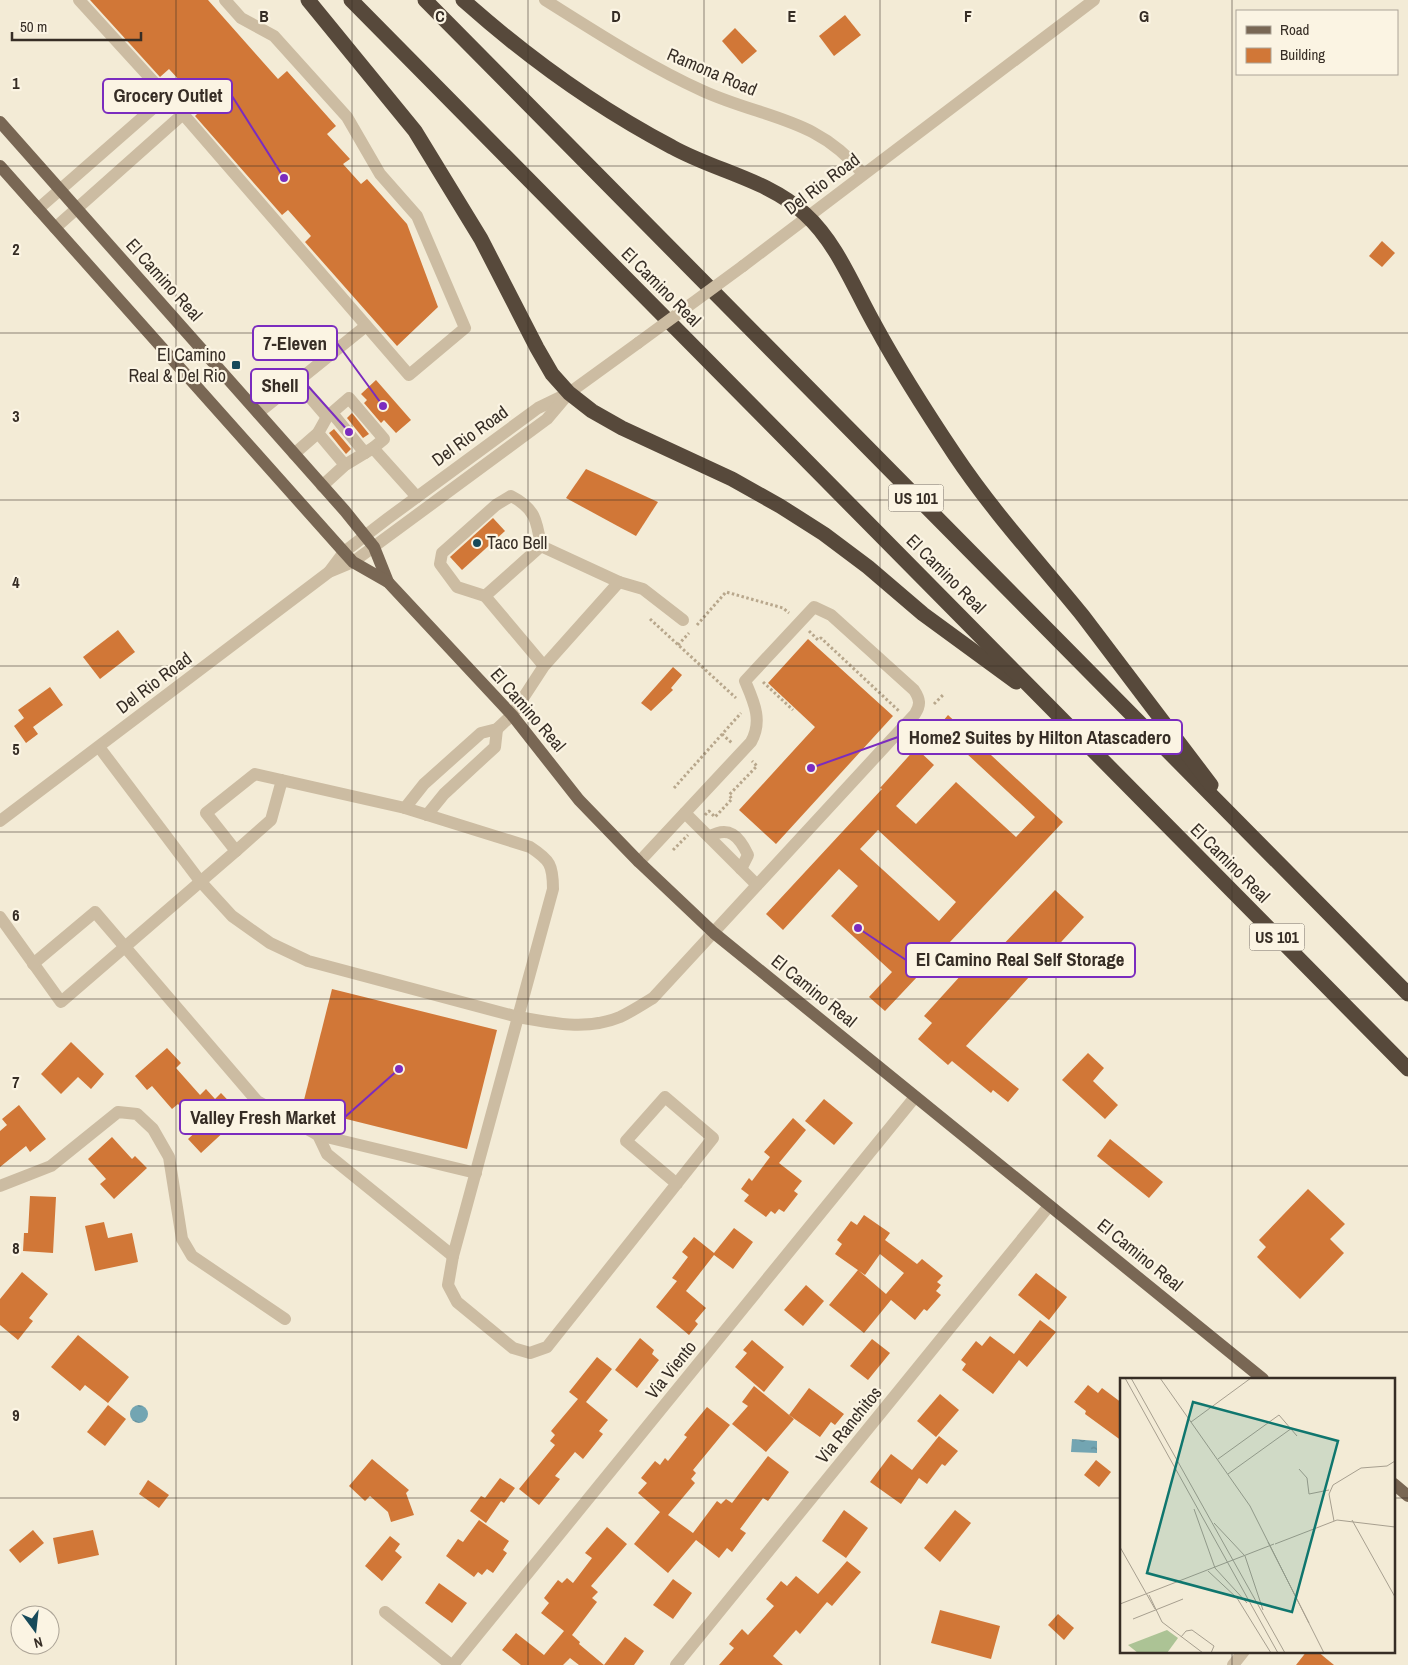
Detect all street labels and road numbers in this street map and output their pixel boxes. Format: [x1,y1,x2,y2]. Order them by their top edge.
street label: Ramona Road [664,41,761,102]
street label: Del Rio Road [779,147,865,220]
street label: El Camino Real [121,233,208,326]
street label: El Camino Real [616,241,707,332]
street label: Del Rio Road [427,399,513,472]
road number: US 101 [888,484,944,512]
street label: El Camino Real [901,528,992,619]
street label: Del Rio Road [111,646,197,719]
street label: El Camino Real [485,662,572,757]
street label: El Camino Real [1185,817,1276,908]
road number: US 101 [1250,924,1304,950]
street label: El Camino Real [766,948,862,1033]
street label: El Camino Real [1092,1212,1188,1297]
street label: Via Viento [639,1335,702,1404]
street label: Via Ranchitos [810,1381,887,1468]

